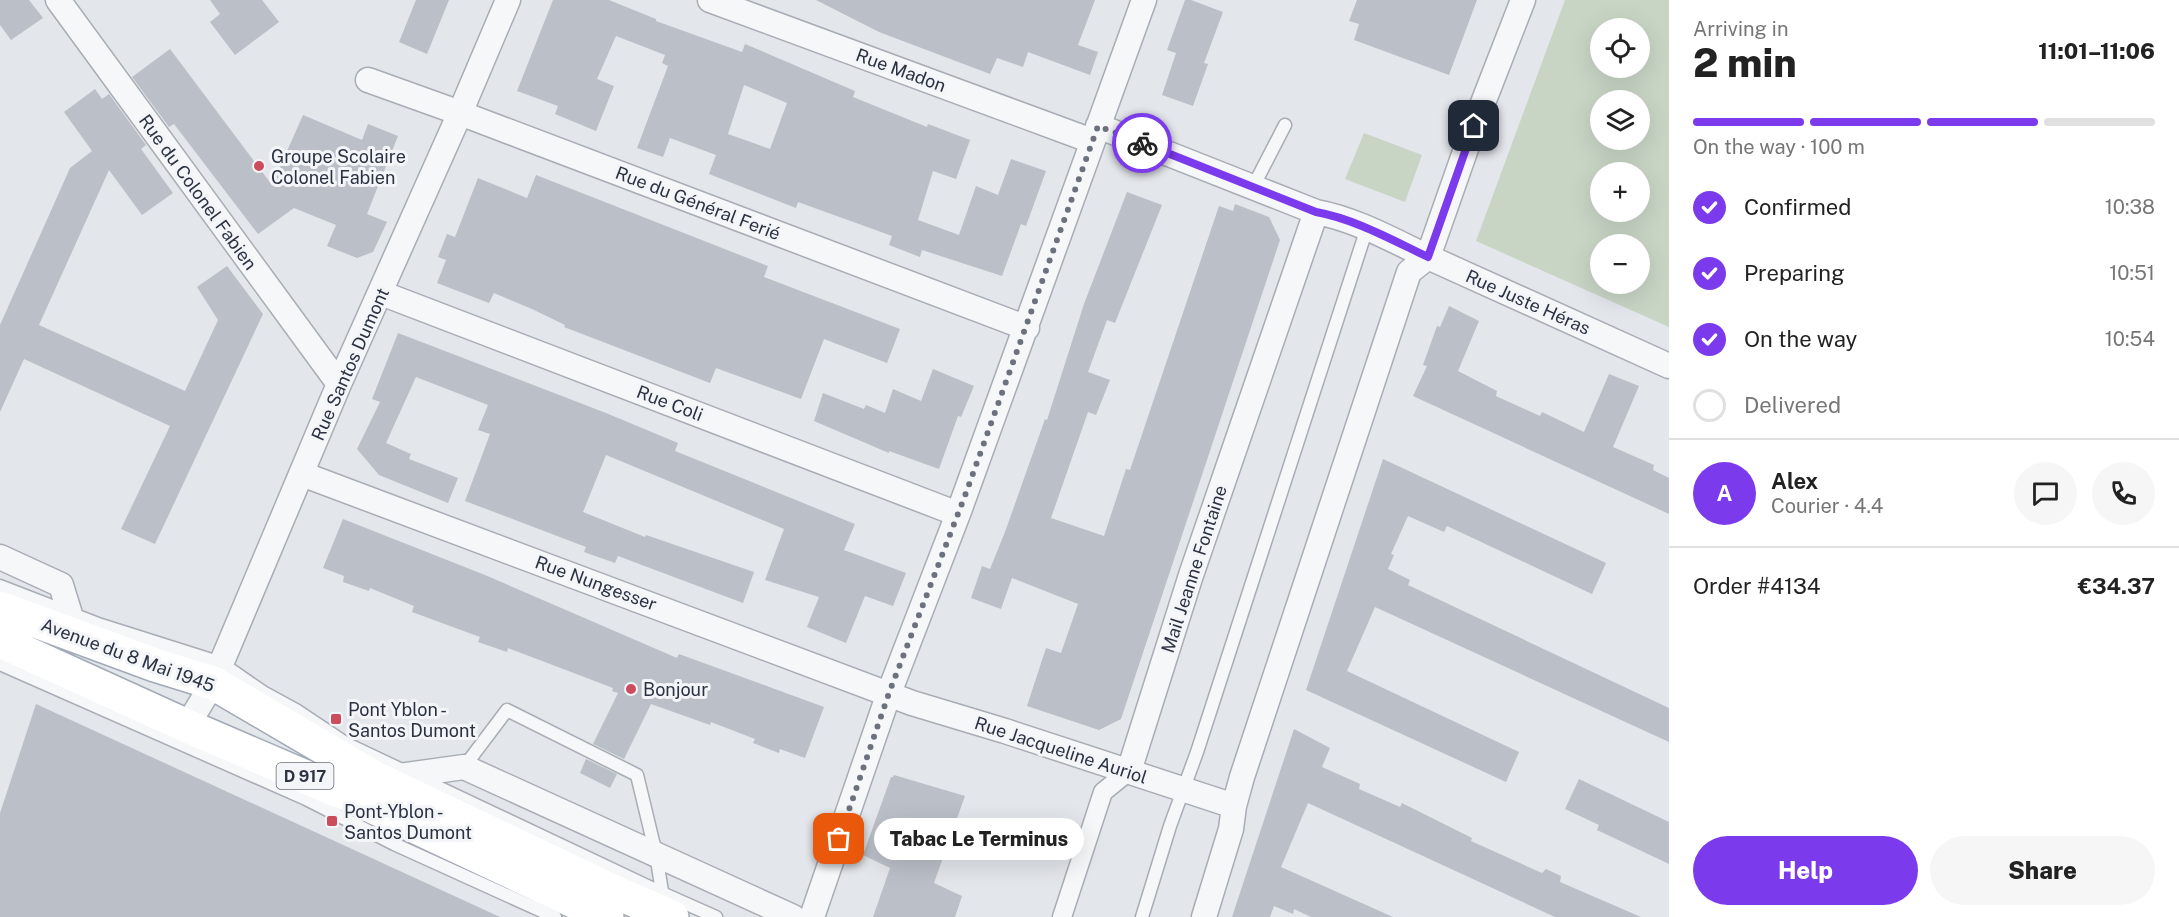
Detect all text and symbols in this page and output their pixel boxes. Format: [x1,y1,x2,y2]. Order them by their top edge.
text: Arriving in [1693,17,1788,41]
map controls [1590,18,1650,294]
button: locate [1590,18,1650,78]
text: 11:01–11:06 [2038,38,2155,64]
text: 2 min [1693,40,1797,86]
street label: Rue Madon [853,44,949,96]
button: layers [1590,90,1650,150]
pin [1448,100,1499,151]
icon: home [1457,109,1490,142]
street label: Rue du Colonel Fabien [135,110,261,274]
courier [1112,113,1172,173]
icon: bike [1126,127,1159,160]
text: On the way · 100 m [1693,135,1865,159]
place label: Groupe Scolaire Colonel Fabien [271,146,406,188]
marker: Groupe Scolaire Colonel Fabien [252,159,266,173]
street label: Rue du Général Ferié [613,162,783,244]
button: + [1590,162,1650,222]
icon: check [1693,191,1726,224]
text: Confirmed [1744,194,1851,220]
text: 10:38 [2105,195,2155,219]
button: − [1590,234,1650,294]
icon: check [1693,257,1726,290]
text: Preparing [1744,260,1845,286]
text: 10:51 [2109,261,2155,285]
street label: Rue Juste Héras [1463,265,1593,339]
street label: Rue Santos Dumont [307,284,393,444]
icon: check [1693,323,1726,356]
text: On the way [1744,326,1857,352]
text: 10:54 [2105,327,2155,351]
street label: Rue Coli [634,381,706,425]
text: Delivered [1744,392,1841,418]
button: chat [2014,462,2077,525]
button: phone [2092,462,2155,525]
text: Alex [1771,468,1818,494]
text: A [1717,480,1732,506]
street label: Mail Jeanne Fontaine [1157,482,1231,656]
text: Courier · 4.4 [1771,494,1883,518]
street label: Rue Nungesser [532,551,660,615]
text: Order #4134 [1693,573,1821,599]
text: €34.37 [2078,573,2155,599]
street label: Avenue du 8 Mai 1945 [38,614,218,696]
place label: Bonjour [643,679,708,700]
marker: Bonjour [624,682,638,696]
place label: Pont Yblon - Santos Dumont [348,699,476,741]
marker: Pont Yblon - Santos Dumont [329,712,343,726]
street label: Rue Jacqueline Auriol [972,712,1150,788]
road number: D 917 [276,763,334,789]
place label: Pont-Yblon - Santos Dumont [344,801,472,843]
pin [813,813,864,864]
marker: Pont-Yblon - Santos Dumont [325,814,339,828]
callout: Tabac Le Terminus [875,818,1085,860]
icon: bag [822,822,855,855]
text: Tabac Le Terminus [890,827,1068,851]
button: Help [1693,836,1918,905]
button: Share [1930,836,2155,905]

